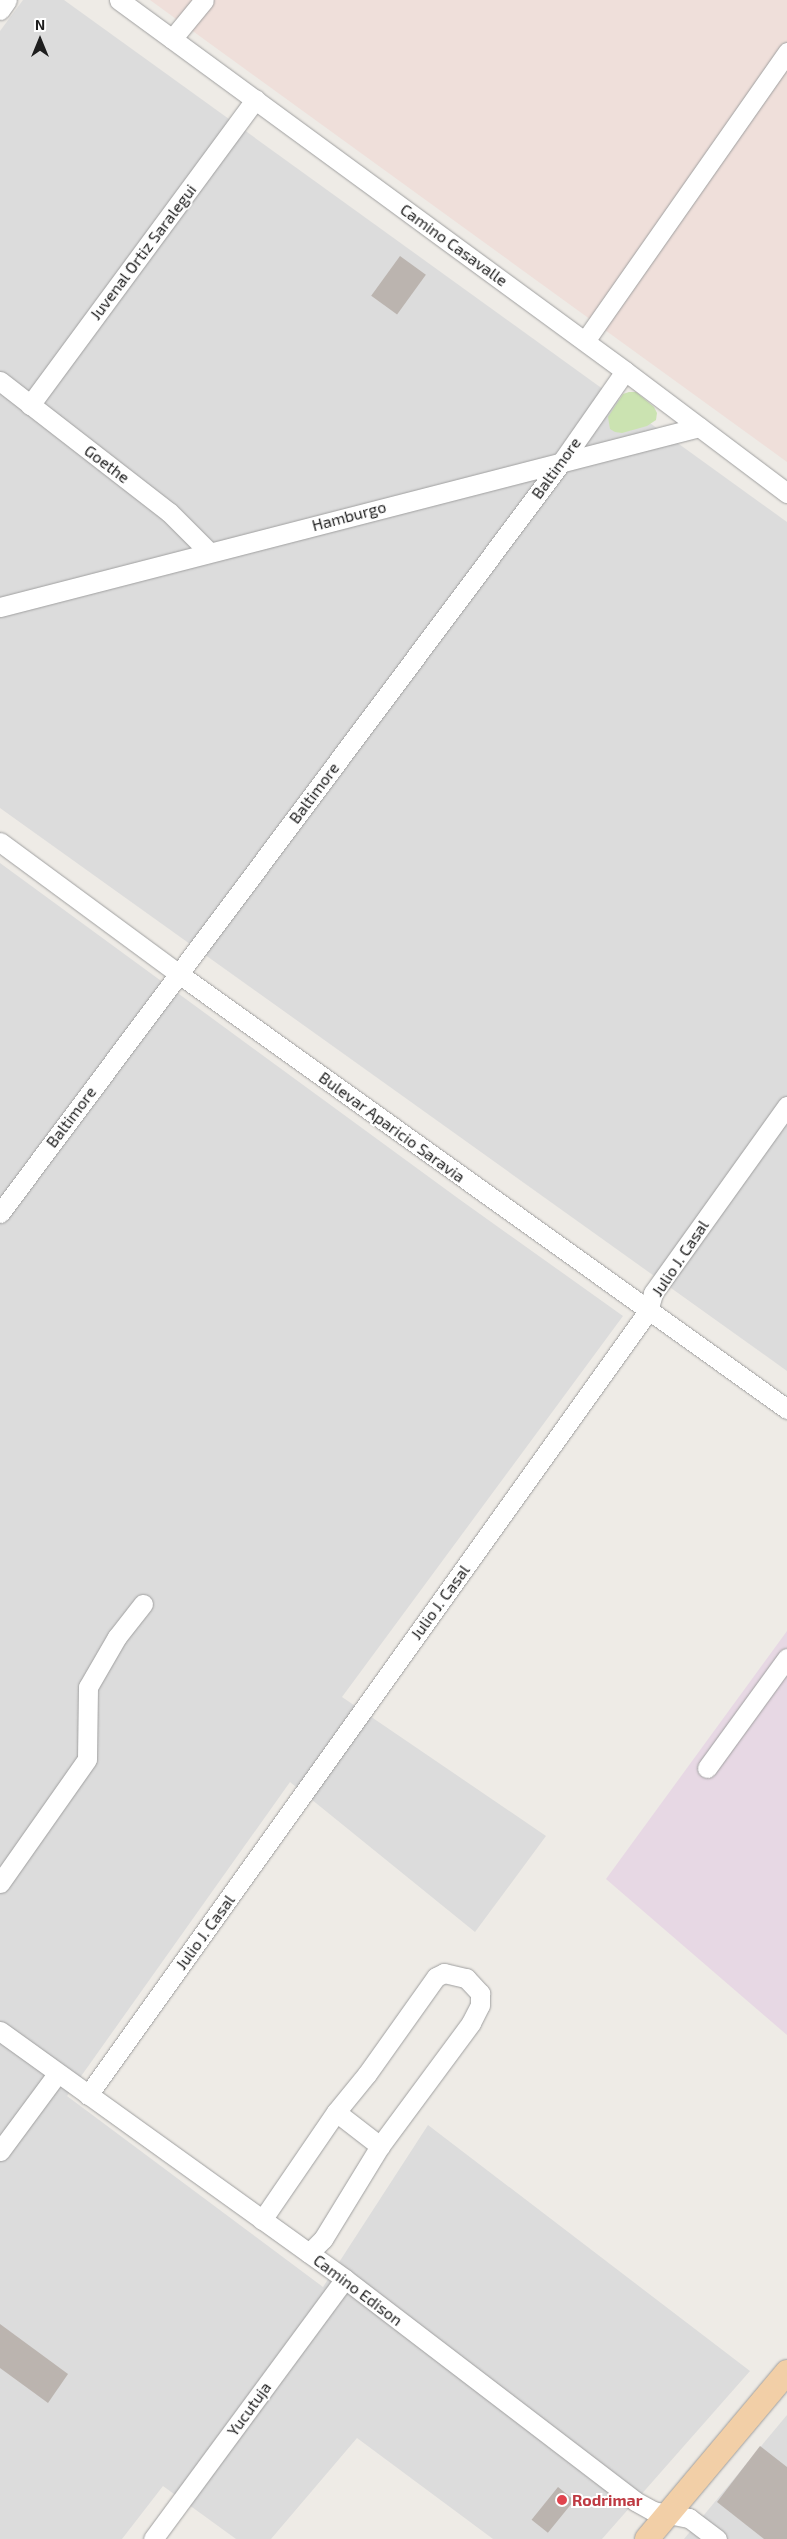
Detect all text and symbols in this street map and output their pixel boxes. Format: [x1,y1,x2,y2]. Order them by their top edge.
north arrow [15,15,65,65]
text: N [35,16,45,33]
street label: Juvenal Ortiz Saralegui [86,180,200,324]
street label: Camino Casavalle [397,200,511,290]
street label: Baltimore [527,434,585,502]
street label: Goethe [81,441,133,487]
street label: Hamburgo [310,497,388,535]
street label: Baltimore [285,759,343,827]
street label: Bulevar Aparicio Saravia [315,1067,469,1187]
street label: Baltimore [42,1083,100,1151]
street label: Julio J. Casal [647,1216,713,1300]
street label: Julio J. Casal [406,1561,474,1643]
street label: Julio J. Casal [171,1891,239,1973]
street label: Camino Edison [310,2250,406,2330]
street label: Yucutuja [223,2378,275,2440]
place label: Rodrimar [572,2490,643,2510]
marker: Rodrimar [556,2494,568,2506]

